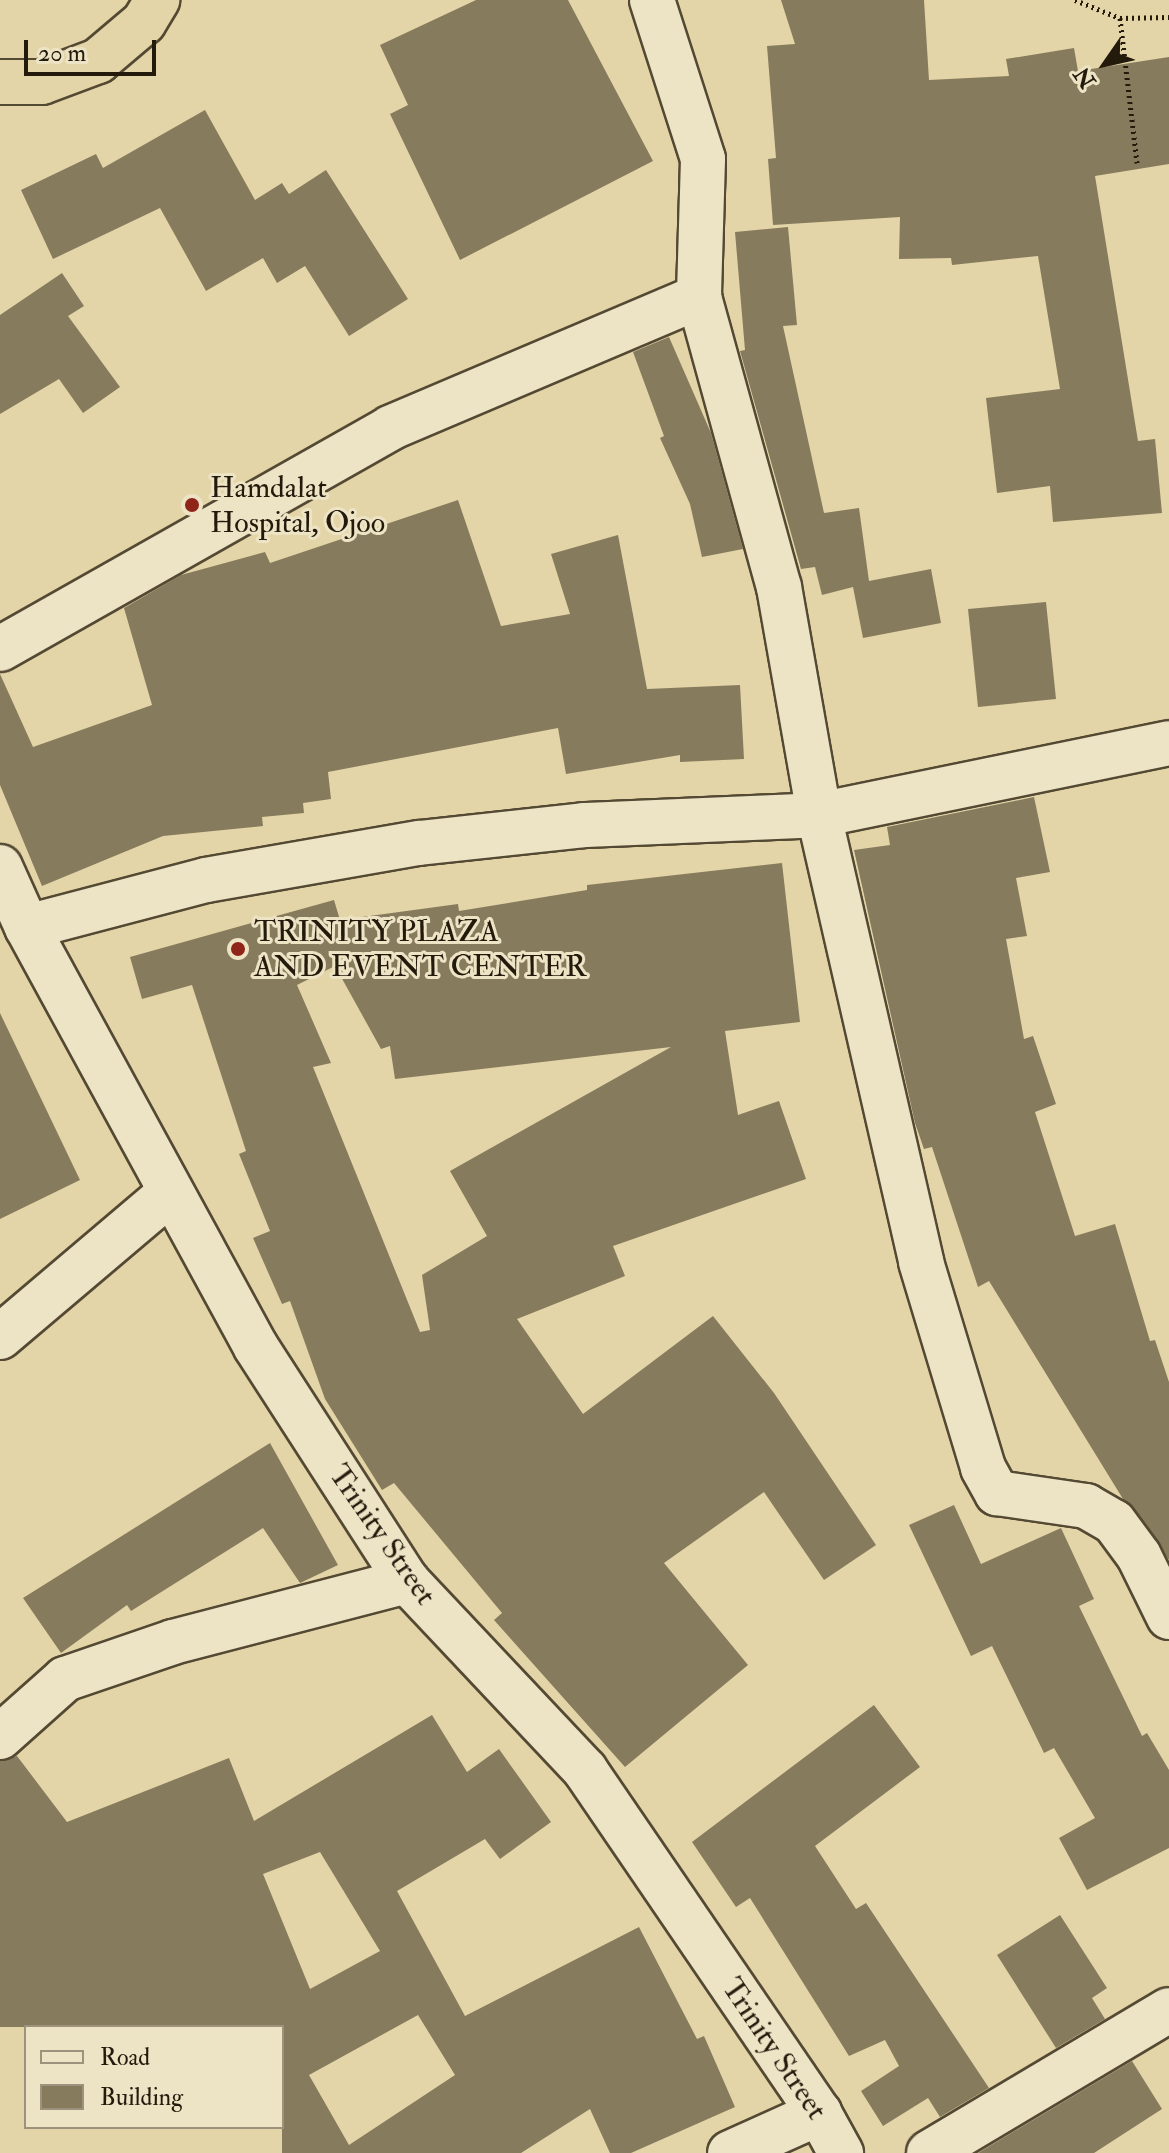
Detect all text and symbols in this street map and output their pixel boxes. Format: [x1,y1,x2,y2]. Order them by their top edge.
scale bar [28,24,160,74]
north arrow [1065,24,1145,104]
text: 20 m [38,38,86,69]
text: N [1068,61,1102,93]
place label: Hamdalat Hospital, Ojoo [210,470,385,540]
marker: Hamdalat Hospital, Ojoo [181,494,203,516]
place label: TRINITY PLAZA AND EVENT CENTER [254,914,586,984]
marker: TRINITY PLAZA AND EVENT CENTER [229,940,247,958]
street label: Trinity Street [321,1458,443,1612]
street label: Trinity Street [714,1971,834,2127]
legend [24,2025,284,2129]
text: Road [100,2042,150,2073]
text: Building [100,2082,183,2113]

